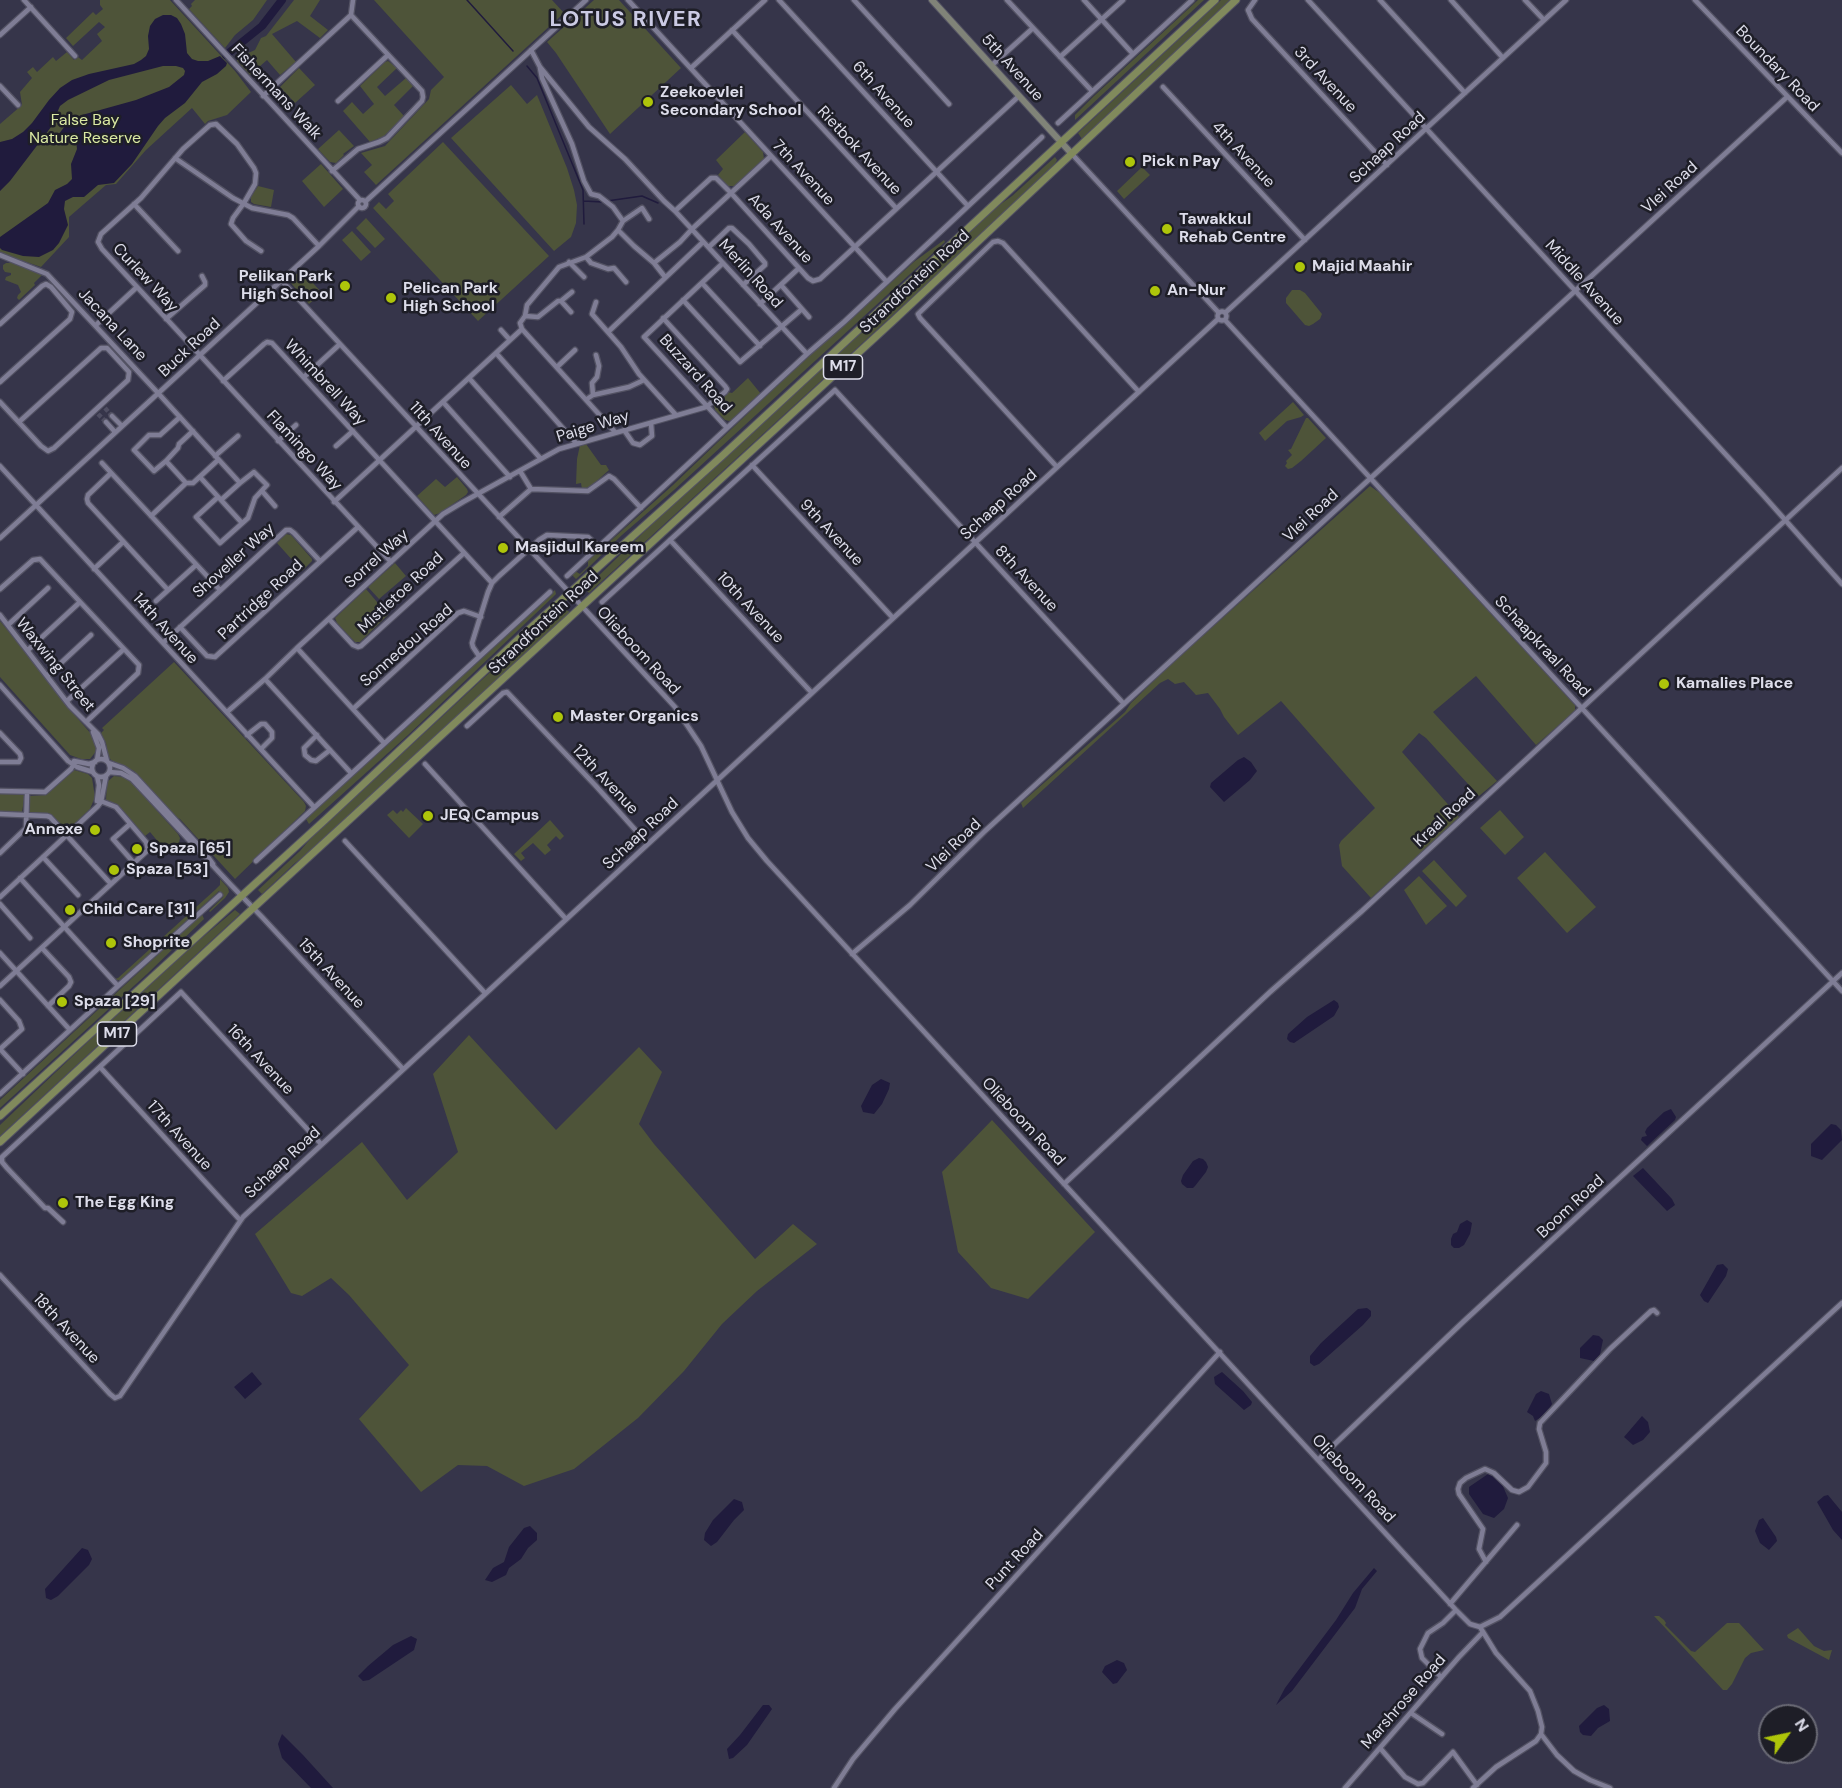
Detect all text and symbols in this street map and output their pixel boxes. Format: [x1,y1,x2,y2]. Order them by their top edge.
district label: LOTUS RIVER [550,7,702,33]
street label: Boundary Road [1731,22,1823,116]
street label: 5th Avenue [977,30,1047,106]
street label: Fishermans Walk [227,40,325,144]
street label: 3rd Avenue [1289,43,1361,117]
street label: 6th Avenue [848,57,918,133]
place label: Zeekoevlei Secondary School [660,83,802,121]
marker: Zeekoevlei Secondary School [641,95,655,109]
street label: Rietbok Avenue [813,103,905,199]
street label: Schaap Road [1346,108,1430,188]
park label: False Bay Nature Reserve [29,111,141,149]
street label: 4th Avenue [1207,118,1279,192]
street label: 7th Avenue [768,136,838,210]
place label: Pick n Pay [1142,152,1221,172]
marker: Pick n Pay [1123,155,1137,169]
street label: Vlei Road [1638,158,1702,218]
street label: Ada Avenue [744,190,816,268]
place label: Tawakkul Rehab Centre [1179,210,1286,248]
marker: Tawakkul Rehab Centre [1160,222,1174,236]
street label: Strandfontein Road [856,226,974,338]
street label: Merlin Road [714,235,786,313]
street label: Middle Avenue [1541,236,1627,330]
street label: Curlew Way [108,239,182,317]
place label: Majid Maahir [1312,257,1412,277]
marker: Majid Maahir [1293,260,1307,274]
place label: Pelikan Park High School [239,267,333,305]
marker: Pelikan Park High School [338,279,352,293]
place label: Pelican Park High School [403,279,498,317]
place label: An-Nur [1167,281,1225,301]
marker: An-Nur [1148,284,1162,298]
street label: Jacana Lane [74,285,150,365]
marker: Pelican Park High School [384,291,398,305]
street label: Buck Road [155,315,225,381]
street label: Buzzard Road [655,331,735,417]
street label: Whimbrell Way [280,336,370,430]
road number: M17 [824,355,862,379]
street label: 11th Avenue [405,398,475,474]
street label: Flamingo Way [262,407,346,495]
street label: Paige Way [554,407,632,447]
street label: Schaap Road [957,466,1041,544]
street label: Vlei Road [1279,486,1343,546]
street label: 9th Avenue [795,496,867,570]
street label: Shoveller Way [189,519,279,603]
street label: Sorrel Way [341,525,413,593]
place label: Masjidul Kareem [515,538,644,558]
marker: Masjidul Kareem [496,541,510,555]
street label: 8th Avenue [990,542,1062,616]
street label: Mistletoe Road [354,549,448,637]
street label: Partridge Road [215,556,307,644]
street label: Strandfontein Road [485,567,603,679]
street label: 10th Avenue [712,569,788,647]
street label: 14th Avenue [128,590,202,668]
street label: Schaapkraal Road [1490,592,1594,702]
street label: Sonnedou Road [357,601,457,691]
street label: Olieboom Road [592,603,684,699]
street label: Waxwing Street [11,614,99,716]
place label: Kamalies Place [1676,674,1793,694]
marker: Kamalies Place [1657,677,1671,691]
place label: Master Organics [570,707,699,727]
marker: Master Organics [551,710,565,724]
street label: 12th Avenue [568,741,642,819]
street label: Kraal Road [1410,784,1480,852]
street label: Schaap Road [599,794,683,874]
place label: JEQ Campus [440,806,539,826]
marker: JEQ Campus [421,809,435,823]
street label: Vlei Road [923,815,985,877]
place label: Annexe [24,820,83,840]
marker: Annexe [88,823,102,837]
place label: Spaza [65] [149,839,231,859]
marker: Spaza [65] [130,842,144,856]
place label: Spaza [53] [126,860,208,880]
marker: Spaza [53] [107,863,121,877]
place label: Child Care [31] [82,900,195,920]
marker: Child Care [31] [63,903,77,917]
place label: Shoprite [123,933,190,953]
street label: 15th Avenue [294,935,368,1013]
marker: Shoprite [104,936,118,950]
place label: Spaza [29] [74,992,156,1012]
marker: Spaza [29] [55,995,69,1009]
street label: 16th Avenue [223,1021,297,1099]
road number: M17 [98,1022,136,1046]
street label: Olieboom Road [977,1074,1069,1170]
street label: 17th Avenue [143,1097,215,1175]
street label: Schaap Road [241,1123,325,1203]
street label: Boom Road [1534,1171,1608,1243]
place label: The Egg King [75,1193,174,1213]
marker: The Egg King [56,1196,70,1210]
street label: 18th Avenue [29,1290,103,1368]
street label: Olieboom Road [1307,1431,1399,1527]
street label: Punt Road [982,1526,1048,1594]
street label: Marshrose Road [1358,1651,1450,1753]
north arrow [1758,1704,1818,1764]
text: N [1790,1714,1814,1736]

